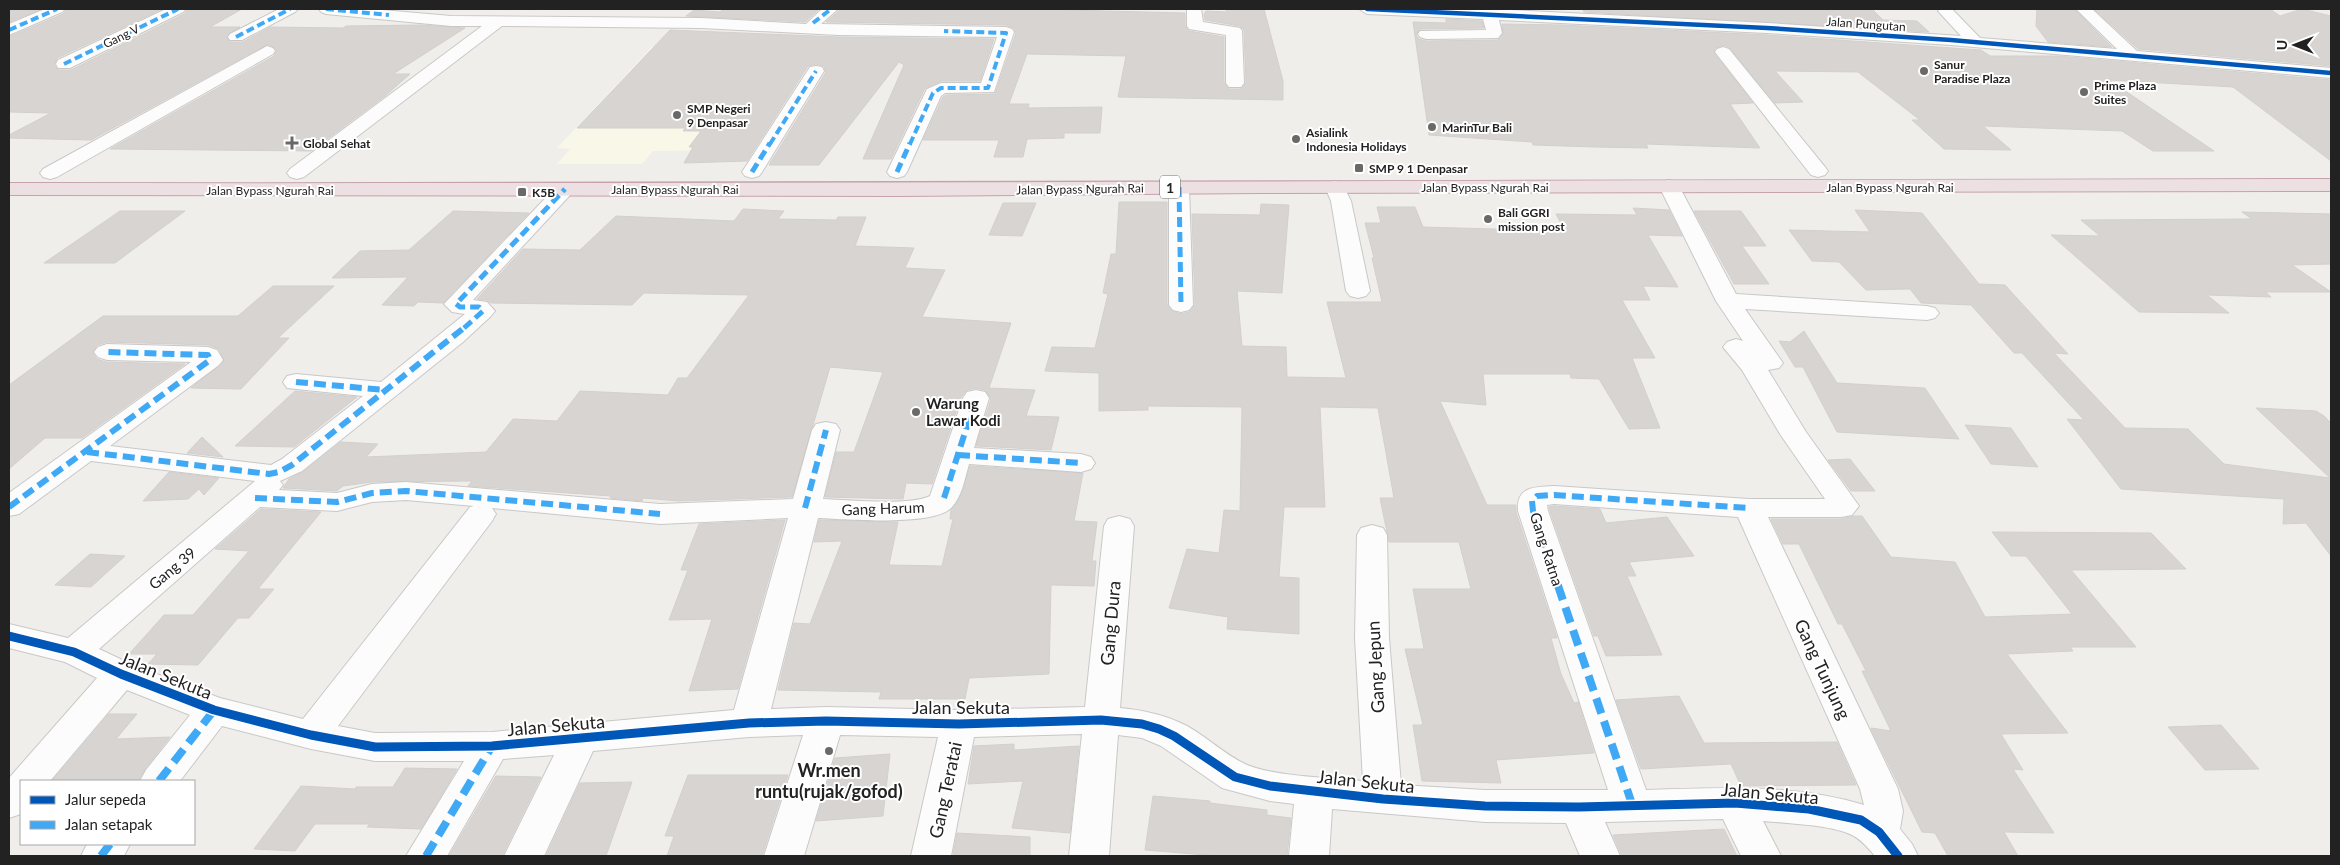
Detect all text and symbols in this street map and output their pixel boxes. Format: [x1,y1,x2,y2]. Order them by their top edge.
street label: Jalan Pungutan [1826,14,1906,34]
street label: Gang V [100,20,142,51]
north arrow [2270,20,2320,70]
text: U [2273,40,2290,50]
place label: Sanur Paradise Plaza [1934,57,2010,86]
marker: Sanur Paradise Plaza [1918,65,1930,77]
place label: Prime Plaza Suites [2094,78,2156,107]
marker: Prime Plaza Suites [2078,86,2090,98]
place label: SMP Negeri 9 Denpasar [687,101,751,130]
marker: SMP Negeri 9 Denpasar [671,109,683,121]
place label: MarinTur Bali [1442,120,1512,135]
marker: MarinTur Bali [1426,121,1438,133]
place label: Asialink Indonesia Holidays [1305,125,1407,154]
marker: Asialink Indonesia Holidays [1290,133,1302,145]
marker: Global Sehat [285,136,299,150]
place label: Global Sehat [303,136,371,151]
place label: SMP 9 1 Denpasar [1369,161,1468,176]
marker: SMP 9 1 Denpasar [1353,162,1365,174]
road number: 1 [1160,176,1180,198]
street label: Jalan Bypass Ngurah Rai [1016,180,1144,198]
street label: Jalan Bypass Ngurah Rai [1421,180,1549,195]
street label: Jalan Bypass Ngurah Rai [1826,180,1954,195]
street label: Jalan Bypass Ngurah Rai [611,182,739,197]
street label: Jalan Bypass Ngurah Rai [206,183,334,198]
place label: K5B [532,185,555,200]
marker: K5B [516,186,528,198]
place label: Bali GGRI mission post [1498,205,1565,234]
marker: Bali GGRI mission post [1482,213,1494,225]
place label: Warung Lawar Kodi [926,394,1001,429]
marker: Warung Lawar Kodi [910,406,922,418]
street label: Gang Harum [841,498,925,518]
street label: Gang Ratna [1527,510,1567,588]
street label: Gang 39 [145,543,199,593]
street label: Gang Dura [1095,580,1125,666]
street label: Gang Tunjung [1790,615,1856,723]
street label: Gang Jepun [1362,620,1388,714]
street label: Jalan Sekuta [117,646,215,704]
street label: Jalan Sekuta [912,696,1010,718]
street label: Jalan Sekuta [506,710,606,740]
street label: Gang Teratai [924,740,966,840]
marker: Wr.men runtu(rujak/gofod) [823,745,835,757]
place label: Wr.men runtu(rujak/gofod) [755,759,903,802]
street label: Jalan Sekuta [1316,765,1416,797]
street label: Jalan Sekuta [1720,778,1820,808]
legend [20,780,195,845]
text: Jalur sepeda [65,790,146,808]
text: Jalan setapak [65,815,153,833]

